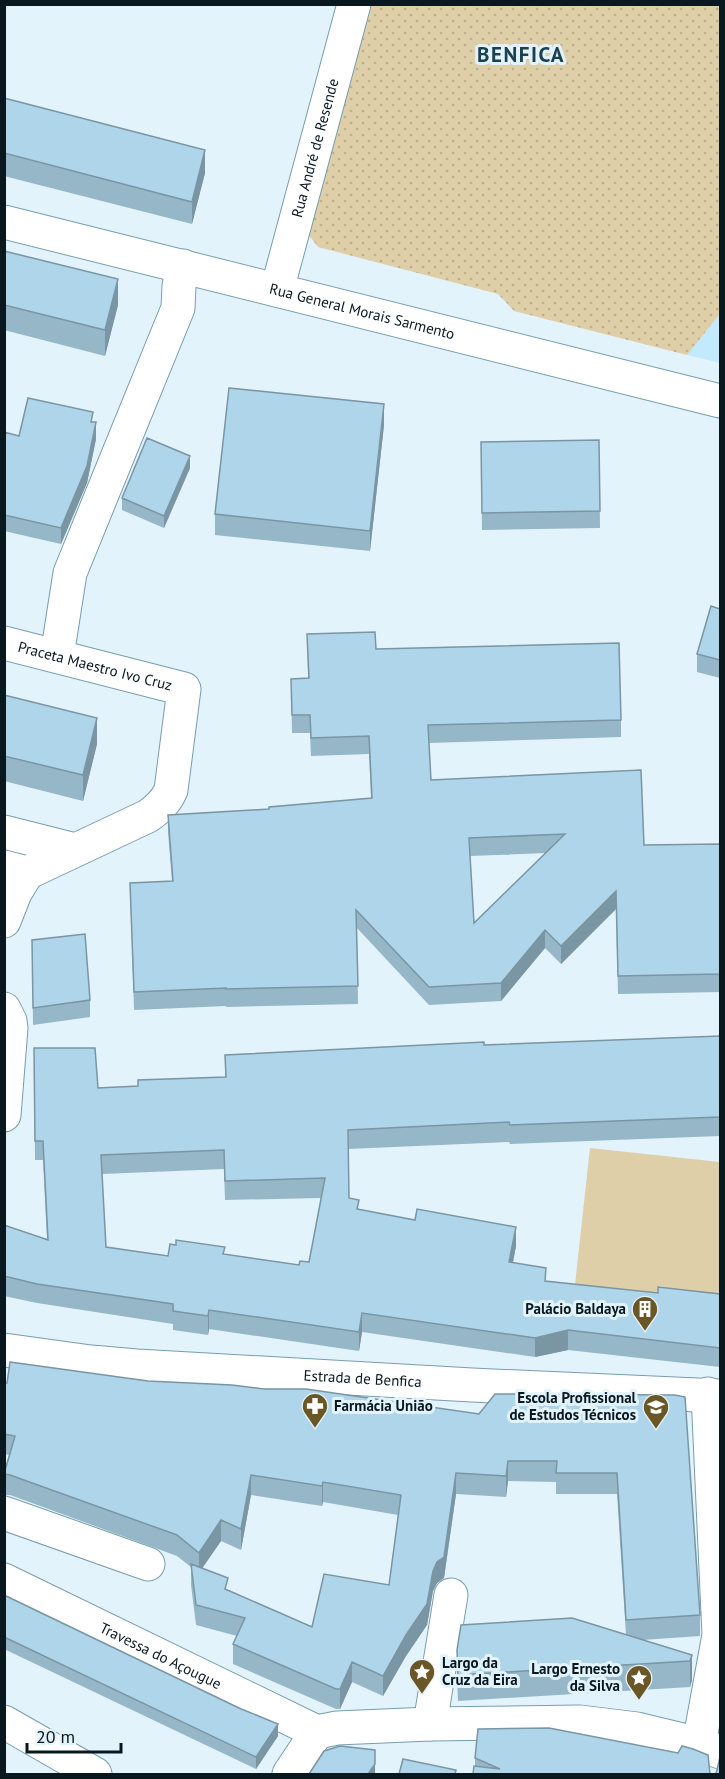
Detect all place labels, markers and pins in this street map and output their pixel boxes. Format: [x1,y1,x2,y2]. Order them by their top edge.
building icon: Palácio Baldaya [630,1294,660,1332]
place label: Palácio Baldaya [525,1299,626,1318]
place label: Escola Profissional de Estudos Técnicos [510,1388,637,1424]
pharmacy icon: Farmácia União [300,1391,330,1429]
school or university icon: Escola Profissional de Estudos Técnicos [641,1392,671,1430]
place label: Farmácia União [334,1396,433,1415]
place label: Largo da Cruz da Eira [442,1653,518,1689]
place icon: Largo da Cruz da Eira [407,1657,437,1695]
place label: Largo Ernesto da Silva [531,1659,620,1695]
place icon: Largo Ernesto da Silva [624,1663,654,1701]

